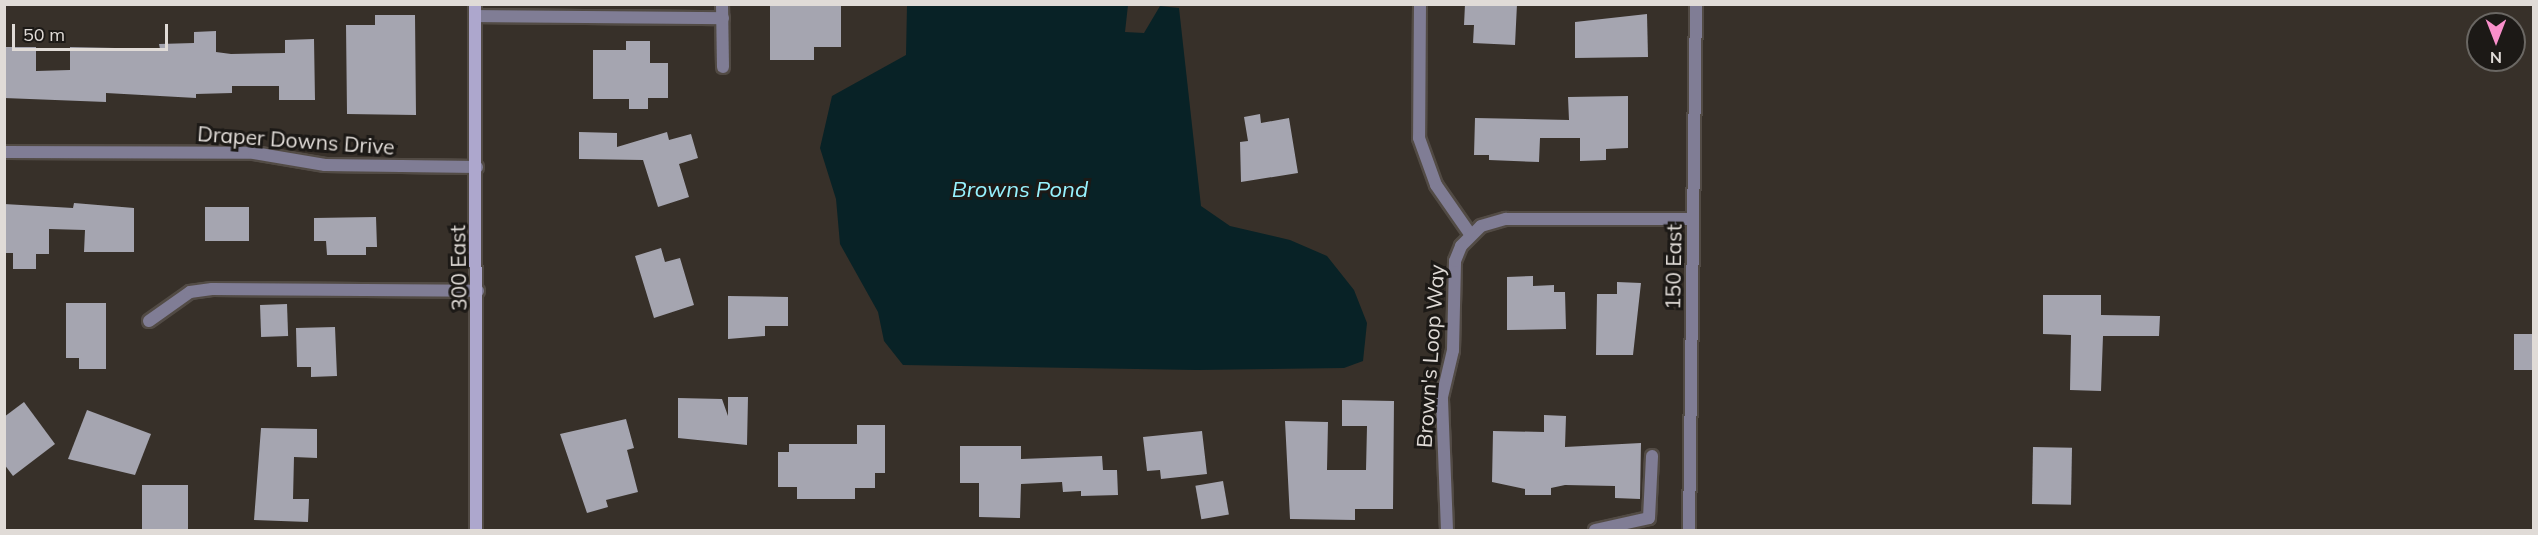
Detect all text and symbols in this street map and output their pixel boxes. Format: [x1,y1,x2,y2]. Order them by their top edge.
scale bar [15,12,171,50]
north arrow [2466,12,2526,72]
text: 50 m [23,23,65,46]
text: N [2490,48,2502,68]
street label: Draper Downs Drive [197,121,395,159]
water label: Browns Pond [952,177,1088,203]
street label: 150 East [1660,224,1686,310]
street label: 300 East [445,225,471,311]
street label: Brown's Loop Way [1411,263,1449,449]

